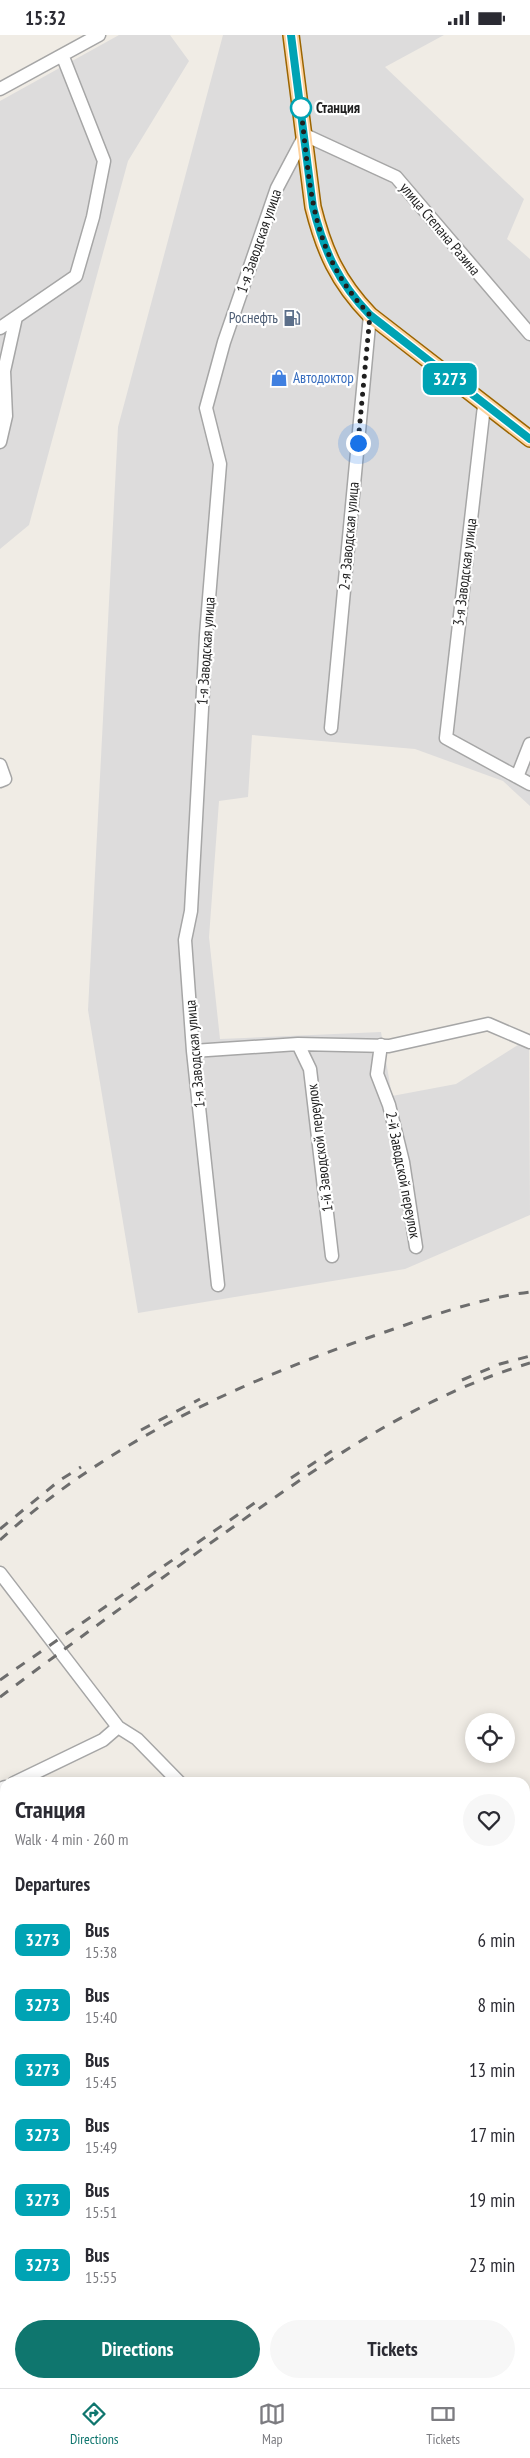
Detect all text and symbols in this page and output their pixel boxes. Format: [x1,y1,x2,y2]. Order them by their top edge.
text: 15:32 [25,6,66,30]
marker: Станция [290,97,312,119]
place label: Станция [316,98,360,117]
street label: улица Степана Разина [396,178,485,279]
street label: 1-я Заводская улица [232,186,285,295]
place label: Роснефть [229,308,278,327]
fuel station icon: Роснефть [282,308,302,328]
line badge: 3273 [415,363,485,395]
text: 3273 [433,367,467,390]
shop icon: Автодоктор [269,368,289,388]
place label: Автодоктор [293,368,354,387]
your location [346,431,371,456]
street label: 2-я Заводская улица [334,481,363,591]
street label: 3-я Заводская улица [448,517,481,627]
street label: 1-я Заводская улица [192,596,219,706]
street label: 1-я Заводская улица [180,999,209,1109]
street label: 1-й Заводской переулок [302,1083,337,1213]
street label: 2-й Заводской переулок [382,1110,425,1240]
map controls [465,1713,515,1763]
button: locate [465,1713,515,1763]
text: Станция [15,1794,85,1825]
button: heart [463,1794,515,1846]
text: Walk · 4 min · 260 m [15,1829,128,1849]
text: Departures [15,1872,90,1896]
text: Bus [85,1918,109,1942]
text: 3273 [25,1928,60,1951]
text: 6 min [478,1928,515,1952]
text: 15:38 [85,1942,117,1962]
text: Bus [85,1983,109,2007]
text: 3273 [25,1993,60,2016]
text: 8 min [478,1993,515,2017]
text: 15:40 [85,2007,117,2027]
text: Bus [85,2048,109,2072]
text: 3273 [25,2058,60,2081]
text: 13 min [469,2058,515,2082]
text: 15:45 [85,2072,117,2092]
text: Bus [85,2113,109,2137]
text: 3273 [25,2123,60,2146]
text: 17 min [470,2123,515,2147]
text: 15:49 [85,2137,117,2157]
text: Bus [85,2178,109,2202]
text: 3273 [25,2188,60,2211]
text: 19 min [469,2188,515,2212]
text: 15:51 [85,2202,117,2222]
text: Bus [85,2243,109,2267]
text: 3273 [25,2253,60,2276]
text: 23 min [469,2253,515,2277]
text: 15:55 [85,2267,117,2287]
button: Directions [15,2320,260,2378]
button: Tickets [270,2320,515,2378]
tab: Directions [70,2400,119,2448]
tab: Map [258,2400,286,2448]
tab: Tickets [426,2400,460,2448]

